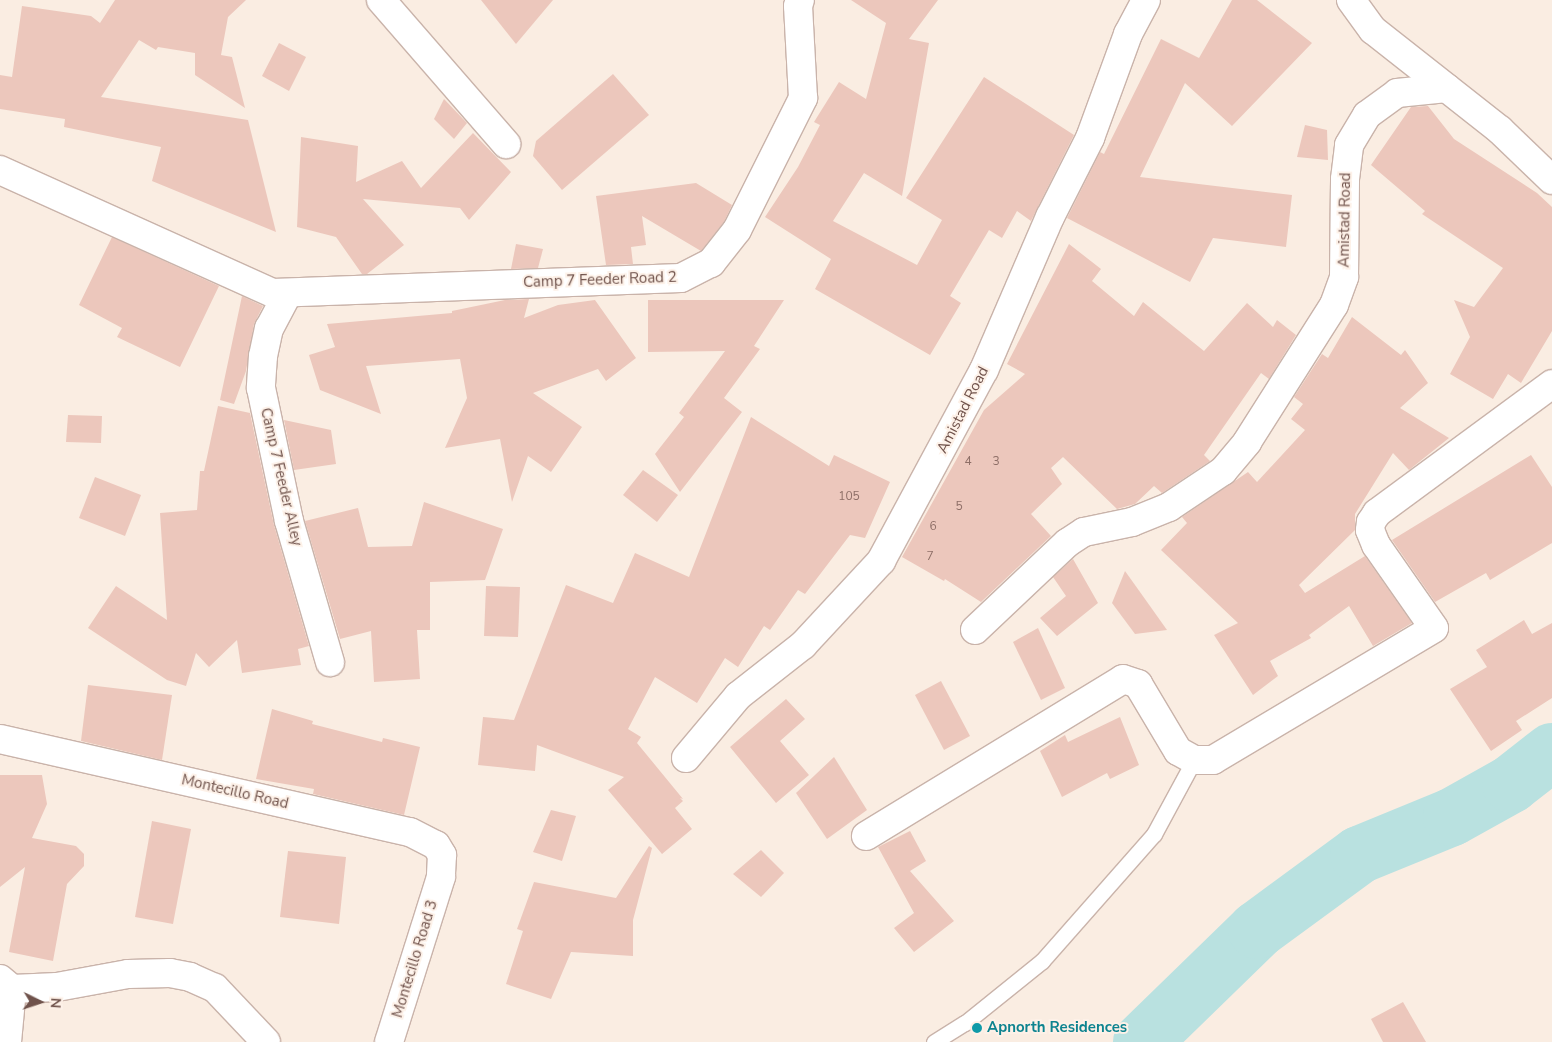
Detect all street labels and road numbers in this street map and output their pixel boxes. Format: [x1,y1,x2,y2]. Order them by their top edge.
street label: Amistad Road [1335,172,1355,268]
street label: Camp 7 Feeder Road 2 [523,268,677,292]
street label: Amistad Road [933,364,993,456]
street label: Camp 7 Feeder Alley [256,406,306,548]
street label: Montecillo Road [180,771,290,813]
street label: Montecillo Road 3 [389,898,441,1020]

